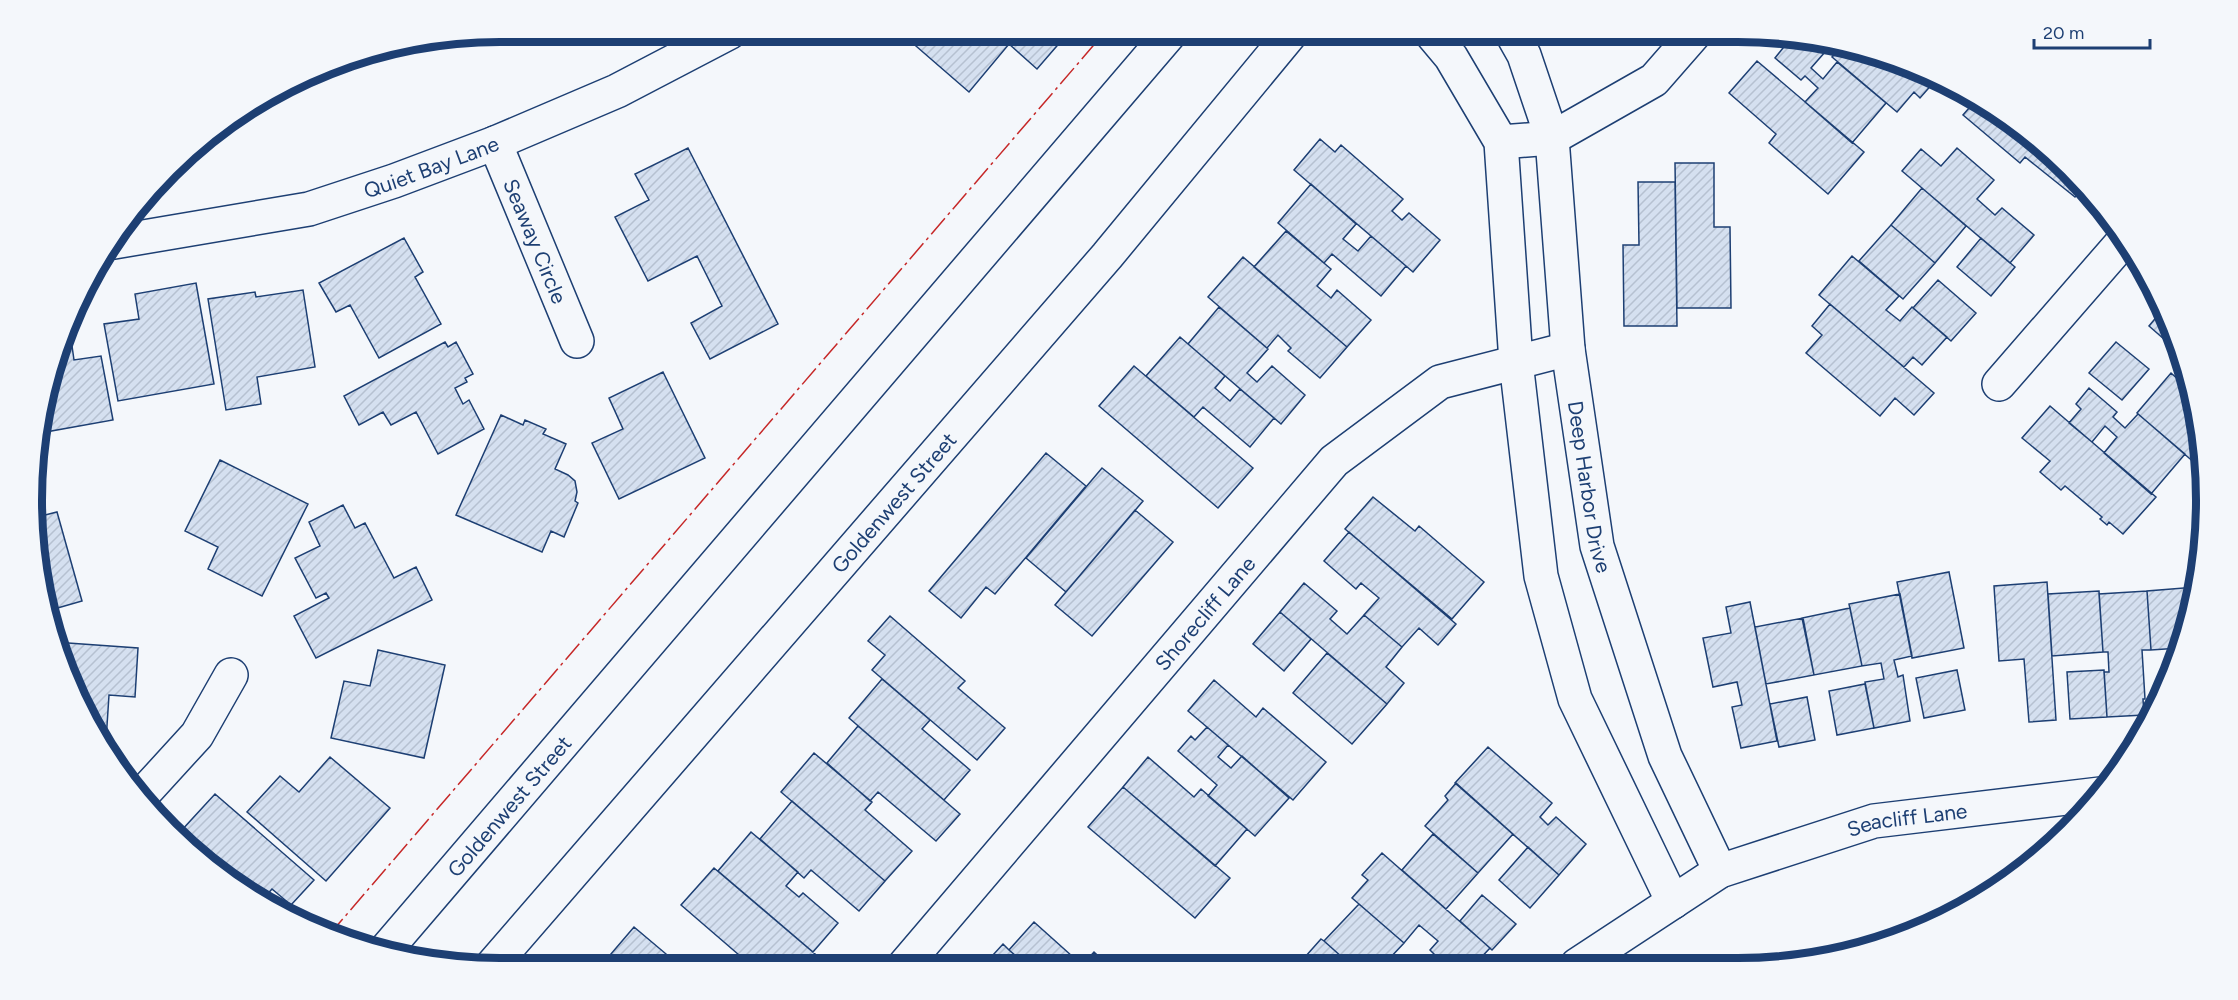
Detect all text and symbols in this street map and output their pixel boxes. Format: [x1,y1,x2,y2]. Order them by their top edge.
scale bar [2034,12,2150,50]
text: 20 m [2043,22,2084,44]
street label: Quiet Bay Lane [360,130,502,203]
street label: Seaway Circle [499,175,572,307]
street label: Deep Harbor Drive [1563,399,1617,576]
street label: Goldenwest Street [826,427,961,578]
street label: Shorecliff Lane [1149,551,1260,675]
street label: Goldenwest Street [442,730,576,882]
street label: Seacliff Lane [1844,797,1969,841]

